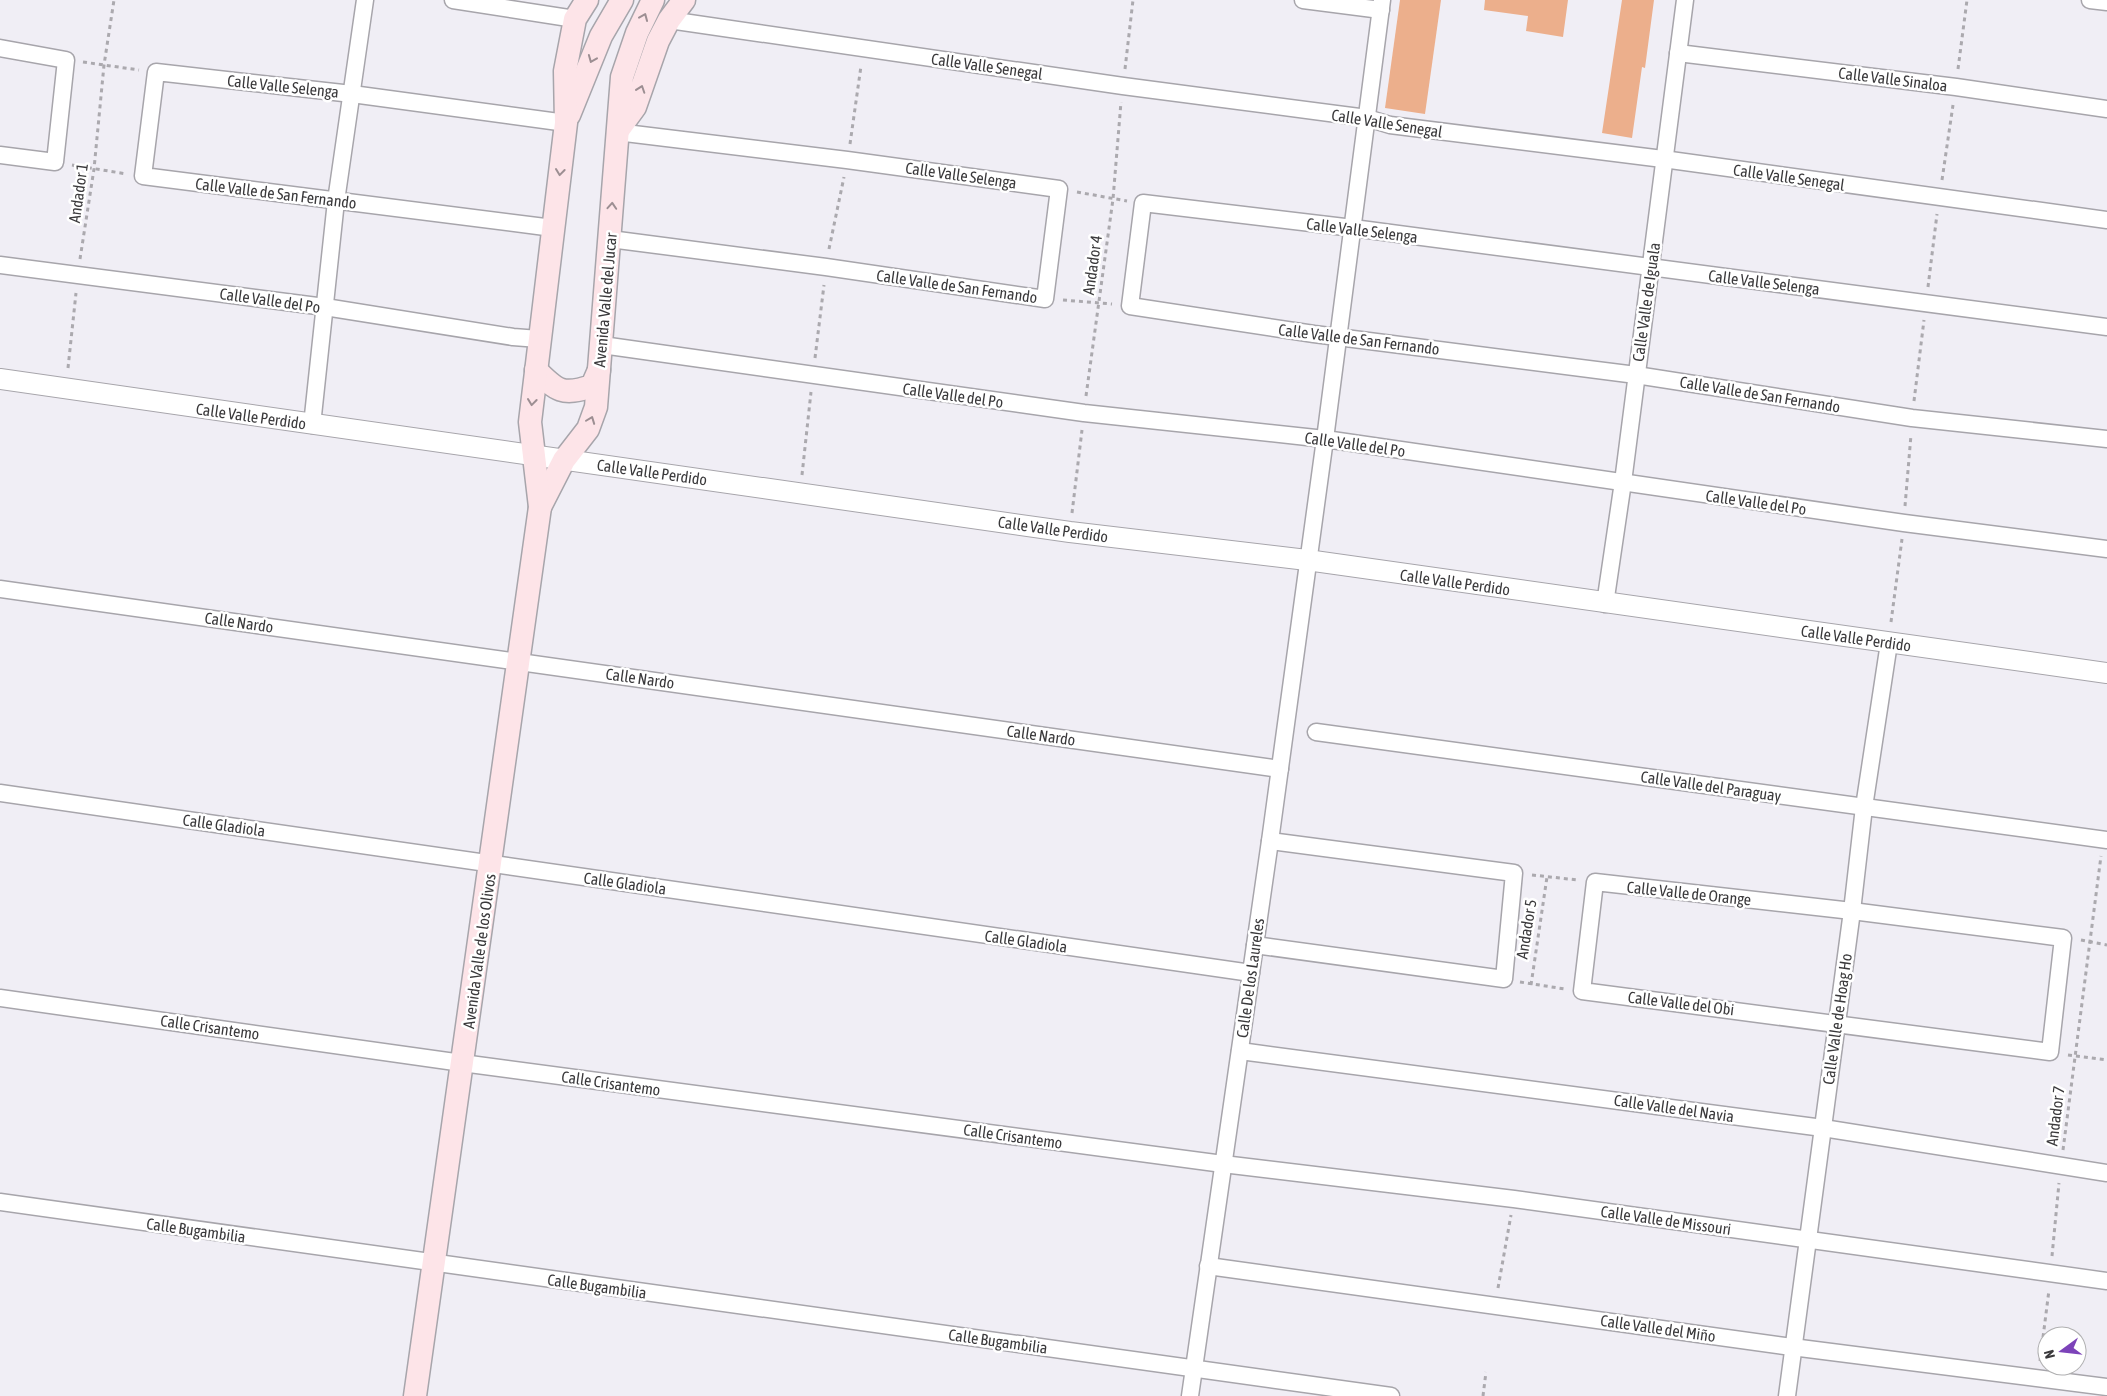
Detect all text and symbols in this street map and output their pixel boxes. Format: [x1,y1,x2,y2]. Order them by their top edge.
one-way arrow [637,13,648,22]
street label: Calle Valle Senegal [930,49,1045,84]
one-way arrow [588,54,598,63]
street label: Calle Valle Sinaloa [1837,63,1949,95]
street label: Calle Valle Selenga [226,71,340,102]
one-way arrow [635,86,645,94]
street label: Calle Valle Senegal [1330,105,1445,142]
street label: Calle Valle Selenga [904,158,1018,193]
street label: Calle Valle Senegal [1732,160,1847,195]
street label: Andador 1 [65,162,91,224]
one-way arrow [555,168,566,176]
street label: Calle Valle de San Fernando [194,174,358,212]
one-way arrow [607,202,618,210]
street label: Calle Valle Selenga [1305,214,1419,247]
street label: Avenida Valle del Jucar [590,232,620,368]
street label: Andador 4 [1079,234,1105,296]
street label: Calle Valle de Iguala [1629,241,1664,363]
street label: Calle Valle de San Fernando [875,266,1039,306]
street label: Calle Valle Selenga [1707,266,1821,299]
street label: Calle Valle del Po [218,284,322,316]
street label: Calle Valle de San Fernando [1277,320,1441,358]
street label: Calle Valle de San Fernando [1678,372,1842,416]
street label: Calle Valle del Po [901,379,1005,411]
street label: Calle Valle Perdido [195,399,307,433]
one-way arrow [527,399,538,407]
one-way arrow [585,416,595,425]
street label: Calle Valle del Po [1303,428,1407,460]
street label: Calle Valle Perdido [596,455,708,489]
street label: Calle Valle del Po [1704,486,1808,518]
street label: Calle Valle Perdido [997,512,1109,546]
street label: Calle Valle Perdido [1399,565,1511,599]
street label: Calle Nardo [204,608,274,636]
street label: Calle Valle Perdido [1800,621,1912,655]
street label: Calle Nardo [605,664,675,692]
street label: Calle Nardo [1006,721,1076,749]
street label: Calle Valle del Paraguay [1639,767,1783,806]
street label: Calle Gladiola [182,810,266,840]
street label: Calle Gladiola [583,868,667,898]
street label: Avenida Valle de los Olivos [459,872,499,1030]
street label: Calle Valle de Orange [1626,878,1752,909]
street label: Andador 5 [1512,898,1540,960]
street label: Calle De los Laureles [1233,917,1267,1039]
street label: Calle Gladiola [984,926,1068,956]
street label: Calle Valle de Hoag Ho [1819,952,1856,1086]
street label: Calle Valle del Obi [1627,988,1735,1018]
street label: Calle Crisantemo [159,1011,261,1043]
street label: Calle Crisantemo [560,1067,662,1099]
street label: Andador 7 [2042,1085,2068,1147]
street label: Calle Valle del Navia [1613,1091,1735,1125]
street label: Calle Crisantemo [962,1120,1064,1152]
street label: Calle Valle de Missouri [1600,1202,1732,1238]
street label: Calle Bugambilia [145,1214,247,1247]
street label: Calle Bugambilia [546,1270,648,1303]
street label: Calle Valle del Miño [1599,1311,1717,1345]
street label: Calle Bugambilia [947,1325,1049,1358]
north arrow [2037,1326,2087,1376]
text: N [2041,1348,2058,1360]

